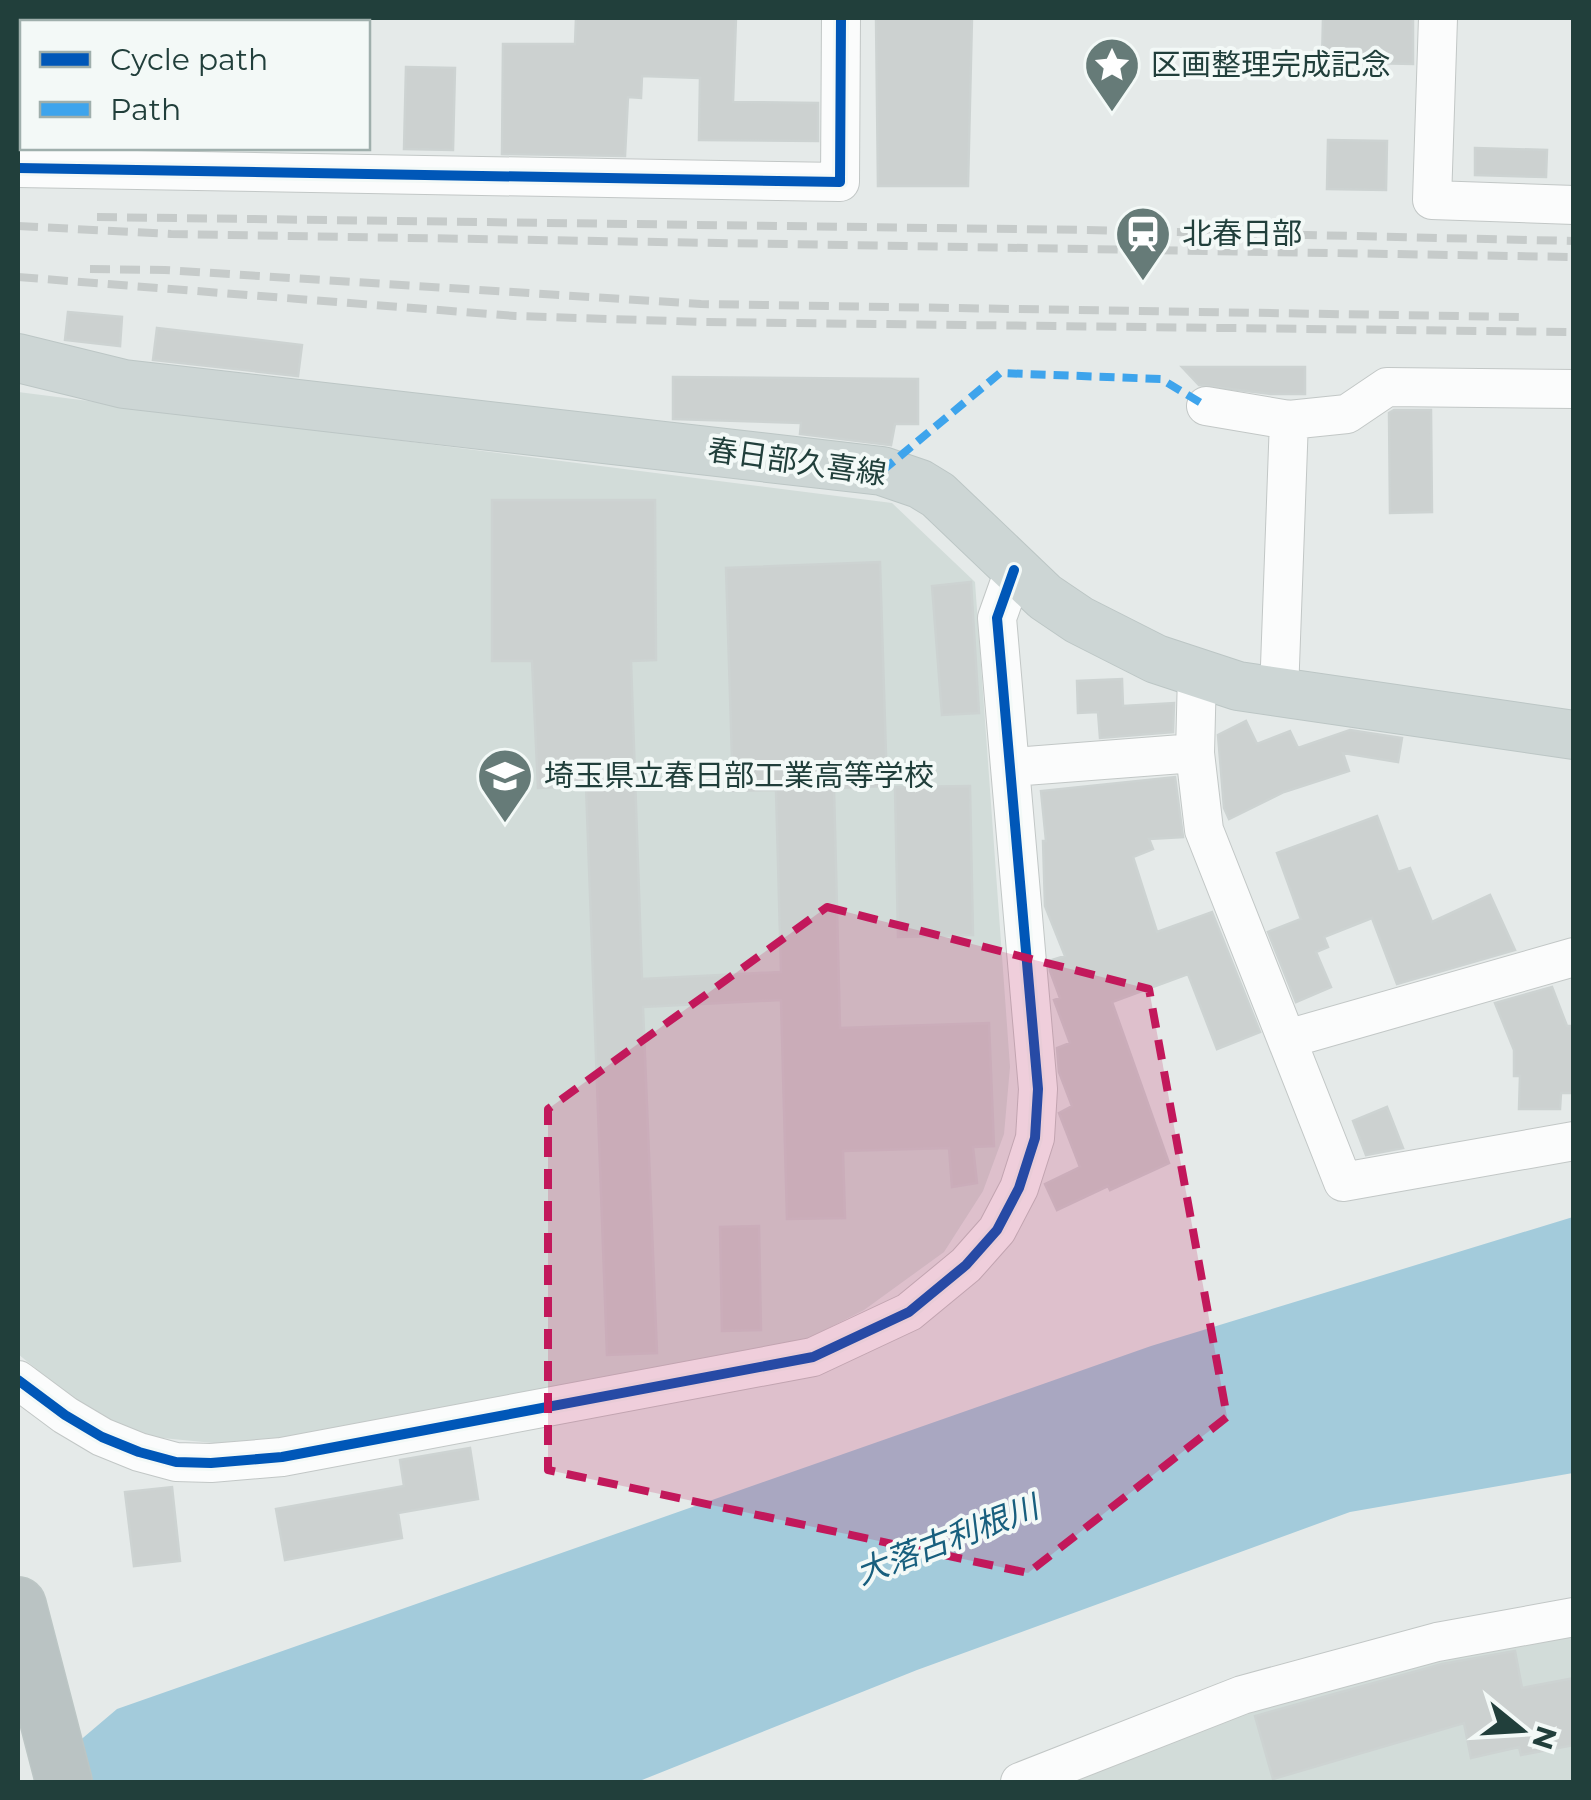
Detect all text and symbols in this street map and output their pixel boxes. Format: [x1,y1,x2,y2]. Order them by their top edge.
legend [20,20,370,150]
place icon: 区画整理完成記念 [1082,35,1142,114]
text: Cycle path [110,41,268,78]
place label: 区画整理完成記念 [1151,46,1391,83]
text: Path [110,91,181,128]
station icon: 北春日部 [1113,204,1173,283]
place label: 北春日部 [1182,215,1302,252]
street label: 春日部久喜線 [705,431,889,492]
school or university icon: 埼玉県立春日部工業高等学校 [475,746,535,825]
place label: 埼玉県立春日部工業高等学校 [544,757,934,794]
water label: 大落古利根川 [850,1486,1046,1592]
north arrow [1471,1680,1571,1780]
text: N [1525,1722,1564,1754]

